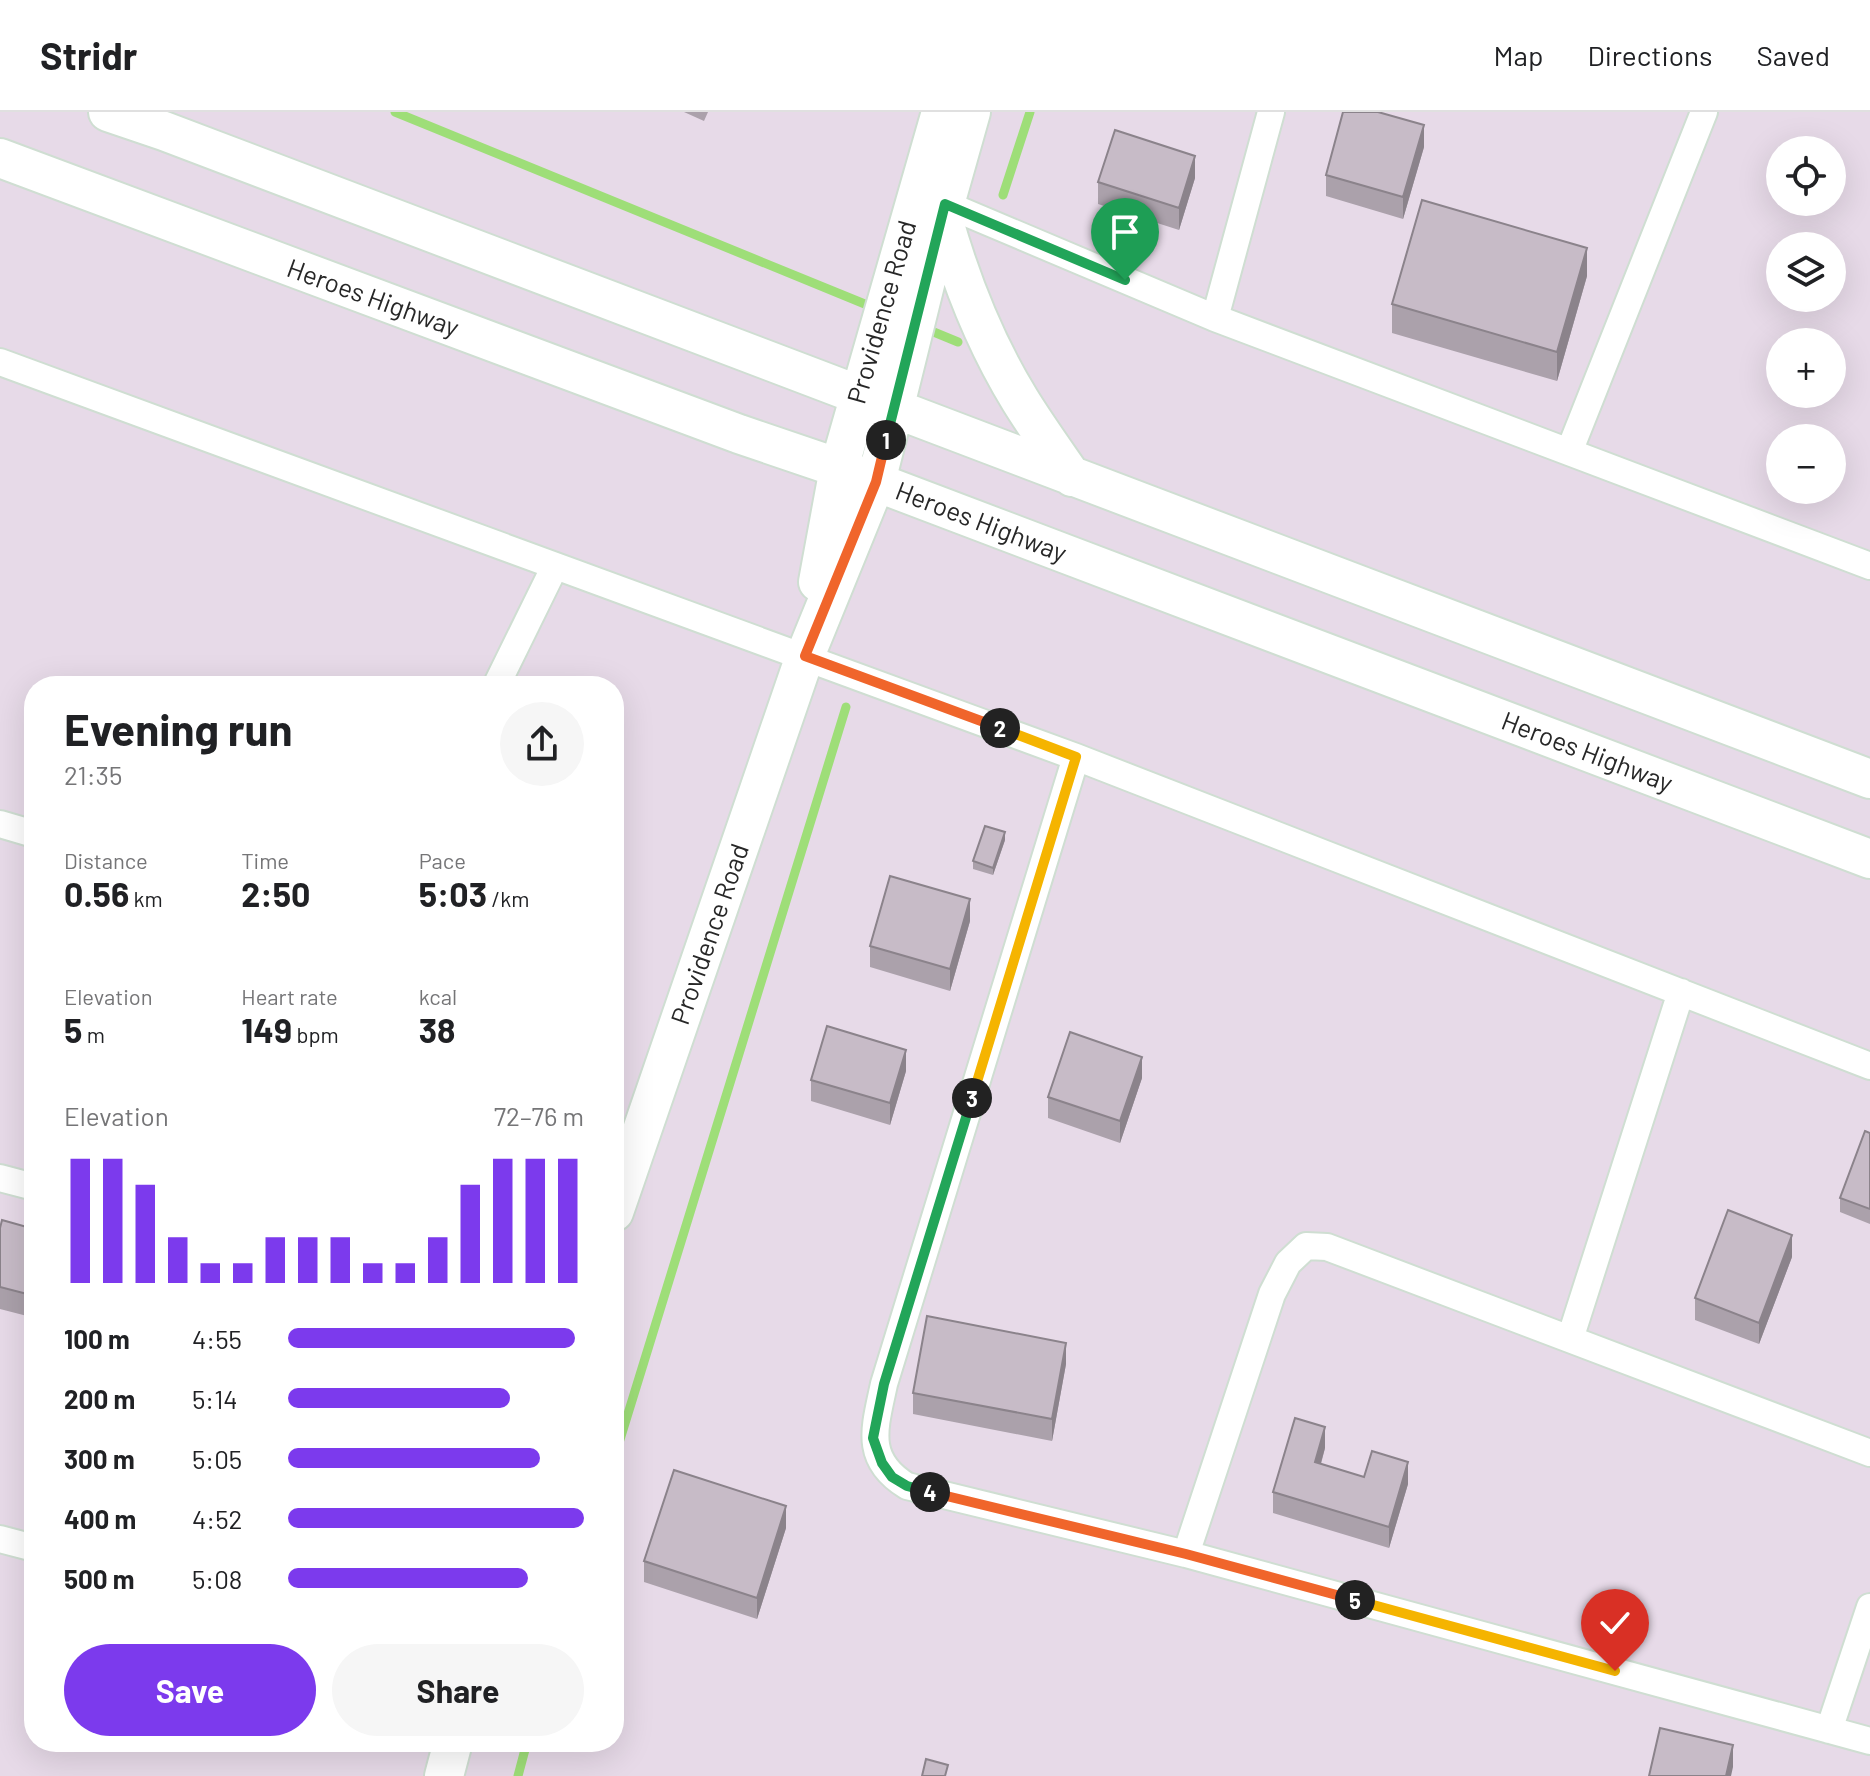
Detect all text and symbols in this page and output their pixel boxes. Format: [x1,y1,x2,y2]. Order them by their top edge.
text: Stridr [40,32,137,78]
text: Map [1494,38,1543,72]
text: Directions [1587,38,1713,72]
text: Saved [1757,38,1830,72]
map controls [1766,136,1846,504]
button: locate [1766,136,1846,216]
pin [1091,198,1159,280]
icon: arrive [1103,210,1147,254]
street label: Providence Road [840,216,922,407]
button: layers [1766,232,1846,312]
street label: Heroes Highway [283,251,464,342]
button: + [1766,328,1846,408]
pin: 1 [866,420,906,460]
button: − [1766,424,1846,504]
text: 1 [882,427,890,453]
street label: Heroes Highway [892,474,1071,567]
text: Evening run [64,702,293,755]
button: share [500,702,584,786]
street label: Heroes Highway [1498,704,1677,797]
pin: 2 [980,708,1020,748]
text: 2 [994,715,1006,741]
text: 21:35 [64,759,122,790]
street label: Providence Road [663,839,754,1028]
text: Distance [64,847,148,873]
text: Time [241,847,289,873]
text: Pace [419,847,466,873]
text: 0.56 [64,873,129,914]
text: 2:50 [241,873,310,914]
text: 5:03 [419,873,487,914]
text: km [129,885,163,911]
text: /km [487,885,530,911]
text: Elevation [64,983,153,1009]
text: Heart rate [241,983,338,1009]
text: kcal [419,983,457,1009]
text: 5 [64,1009,82,1050]
text: 149 [241,1009,292,1050]
text: 38 [419,1009,455,1050]
text: m [82,1021,105,1047]
text: bpm [292,1021,339,1047]
pin: 3 [952,1078,992,1118]
text: 3 [966,1085,978,1111]
text: Elevation [64,1100,169,1131]
text: 72–76 m [494,1100,584,1131]
text: 100 m [64,1323,130,1354]
text: 4:55 [192,1323,242,1354]
text: 200 m [64,1383,135,1414]
text: 5:14 [192,1383,238,1414]
text: 300 m [64,1443,135,1474]
text: 5:05 [192,1443,242,1474]
pin: 4 [910,1472,950,1512]
text: 4 [923,1479,937,1505]
text: 400 m [64,1503,136,1534]
text: 4:52 [192,1503,242,1534]
text: 500 m [64,1563,135,1594]
text: 5:08 [192,1563,242,1594]
pin: 5 [1335,1580,1375,1620]
text: 5 [1349,1587,1361,1613]
pin [1581,1589,1649,1671]
icon: check [1593,1601,1637,1645]
button: Save [64,1644,316,1736]
button: Share [332,1644,584,1736]

